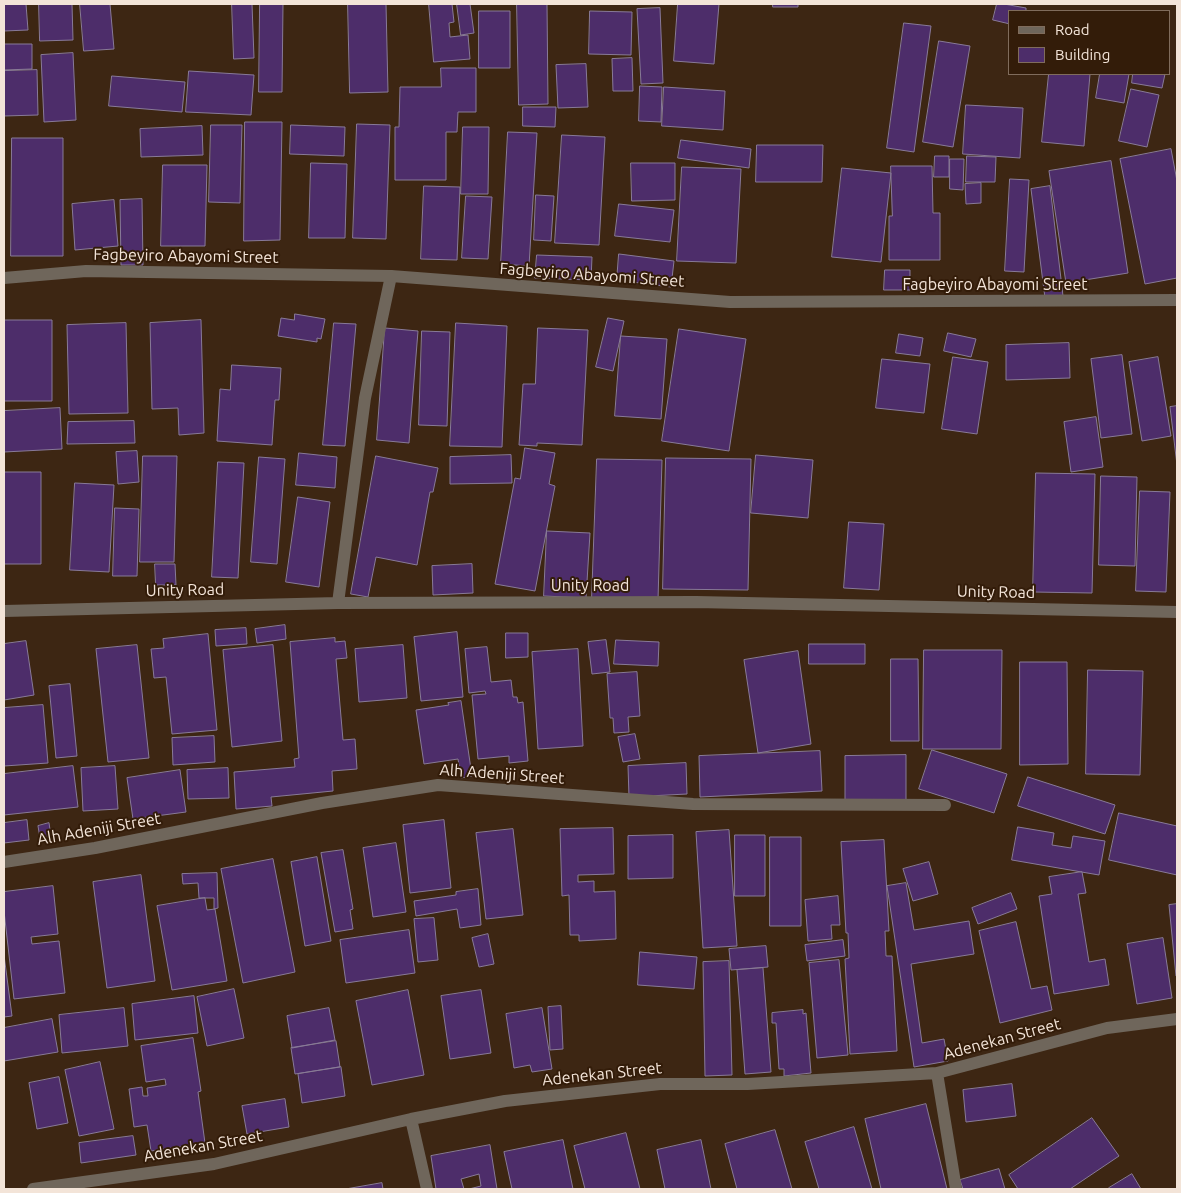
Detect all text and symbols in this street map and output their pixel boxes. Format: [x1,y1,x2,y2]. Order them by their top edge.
legend [1008,10,1171,75]
text: Road [1055,21,1090,38]
text: Building [1055,46,1110,63]
street label: Fagbeyiro Abayomi Street [93,245,279,267]
street label: Fagbeyiro Abayomi Street [499,259,685,291]
street label: Fagbeyiro Abayomi Street [902,275,1088,295]
street label: Unity Road [551,576,629,596]
street label: Unity Road [146,580,224,600]
street label: Unity Road [957,582,1035,602]
street label: Alh Adeniji Street [439,760,565,788]
street label: Alh Adeniji Street [36,809,162,849]
street label: Adenekan Street [941,1014,1063,1064]
street label: Adenekan Street [541,1058,663,1090]
street label: Adenekan Street [142,1126,264,1166]

